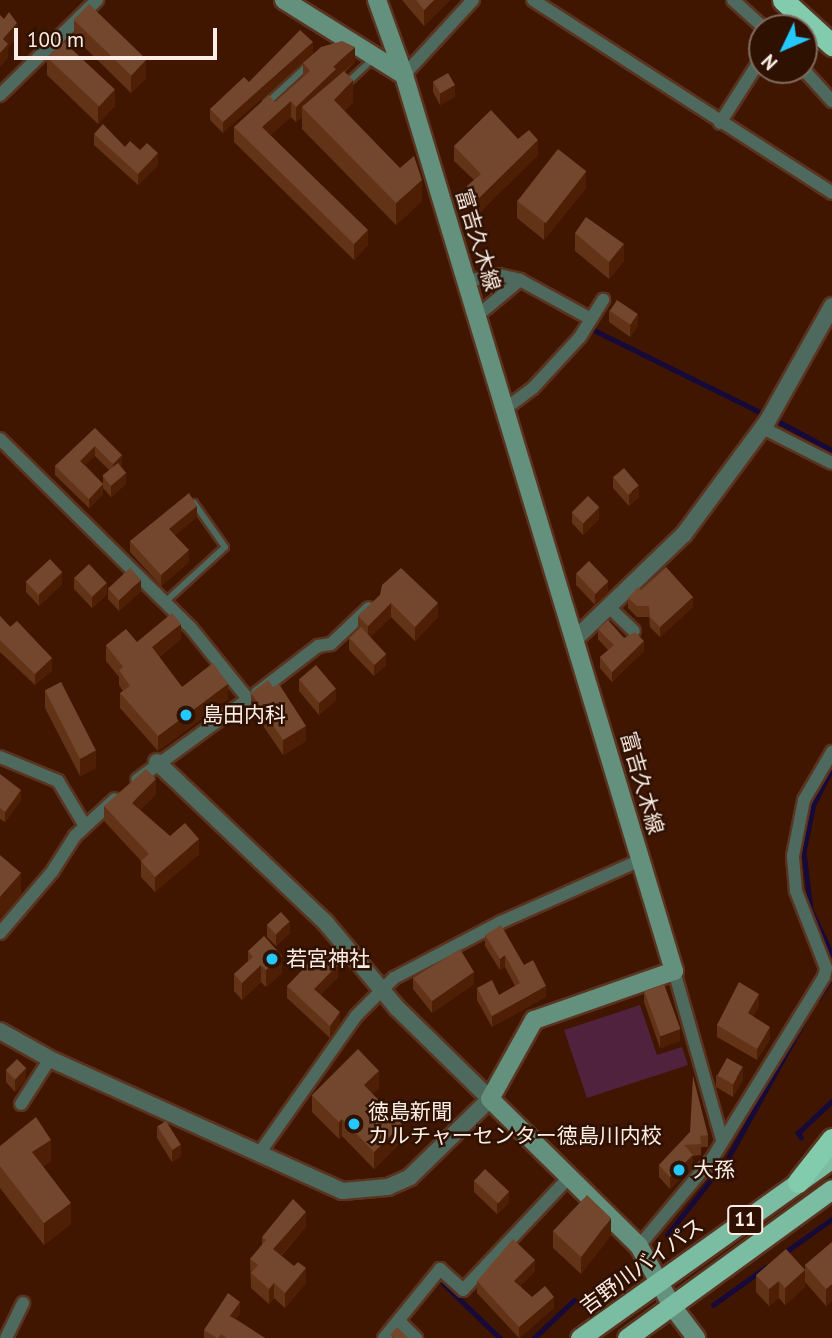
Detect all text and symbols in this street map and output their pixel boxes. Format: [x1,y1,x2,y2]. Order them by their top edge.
scale bar [18,14,220,58]
north arrow [748,14,818,84]
text: 100 m [27,26,84,53]
text: N [756,49,782,75]
street label: 富吉久木線 [451,186,505,294]
place label: 島田内科 [202,702,286,728]
marker: 島田内科 [176,705,196,725]
street label: 富吉久木線 [615,729,669,837]
place label: 若宮神社 [286,946,370,972]
marker: 若宮神社 [264,951,280,967]
place label: 徳島新聞 カルチャーセンター徳島川内校 [368,1099,662,1149]
marker: 徳島新聞 カルチャーセンター徳島川内校 [346,1116,362,1132]
place label: 大孫 [693,1157,735,1183]
marker: 大孫 [671,1162,687,1178]
road number: 11 [726,1204,764,1236]
street label: 吉野川バイパス [575,1213,709,1319]

